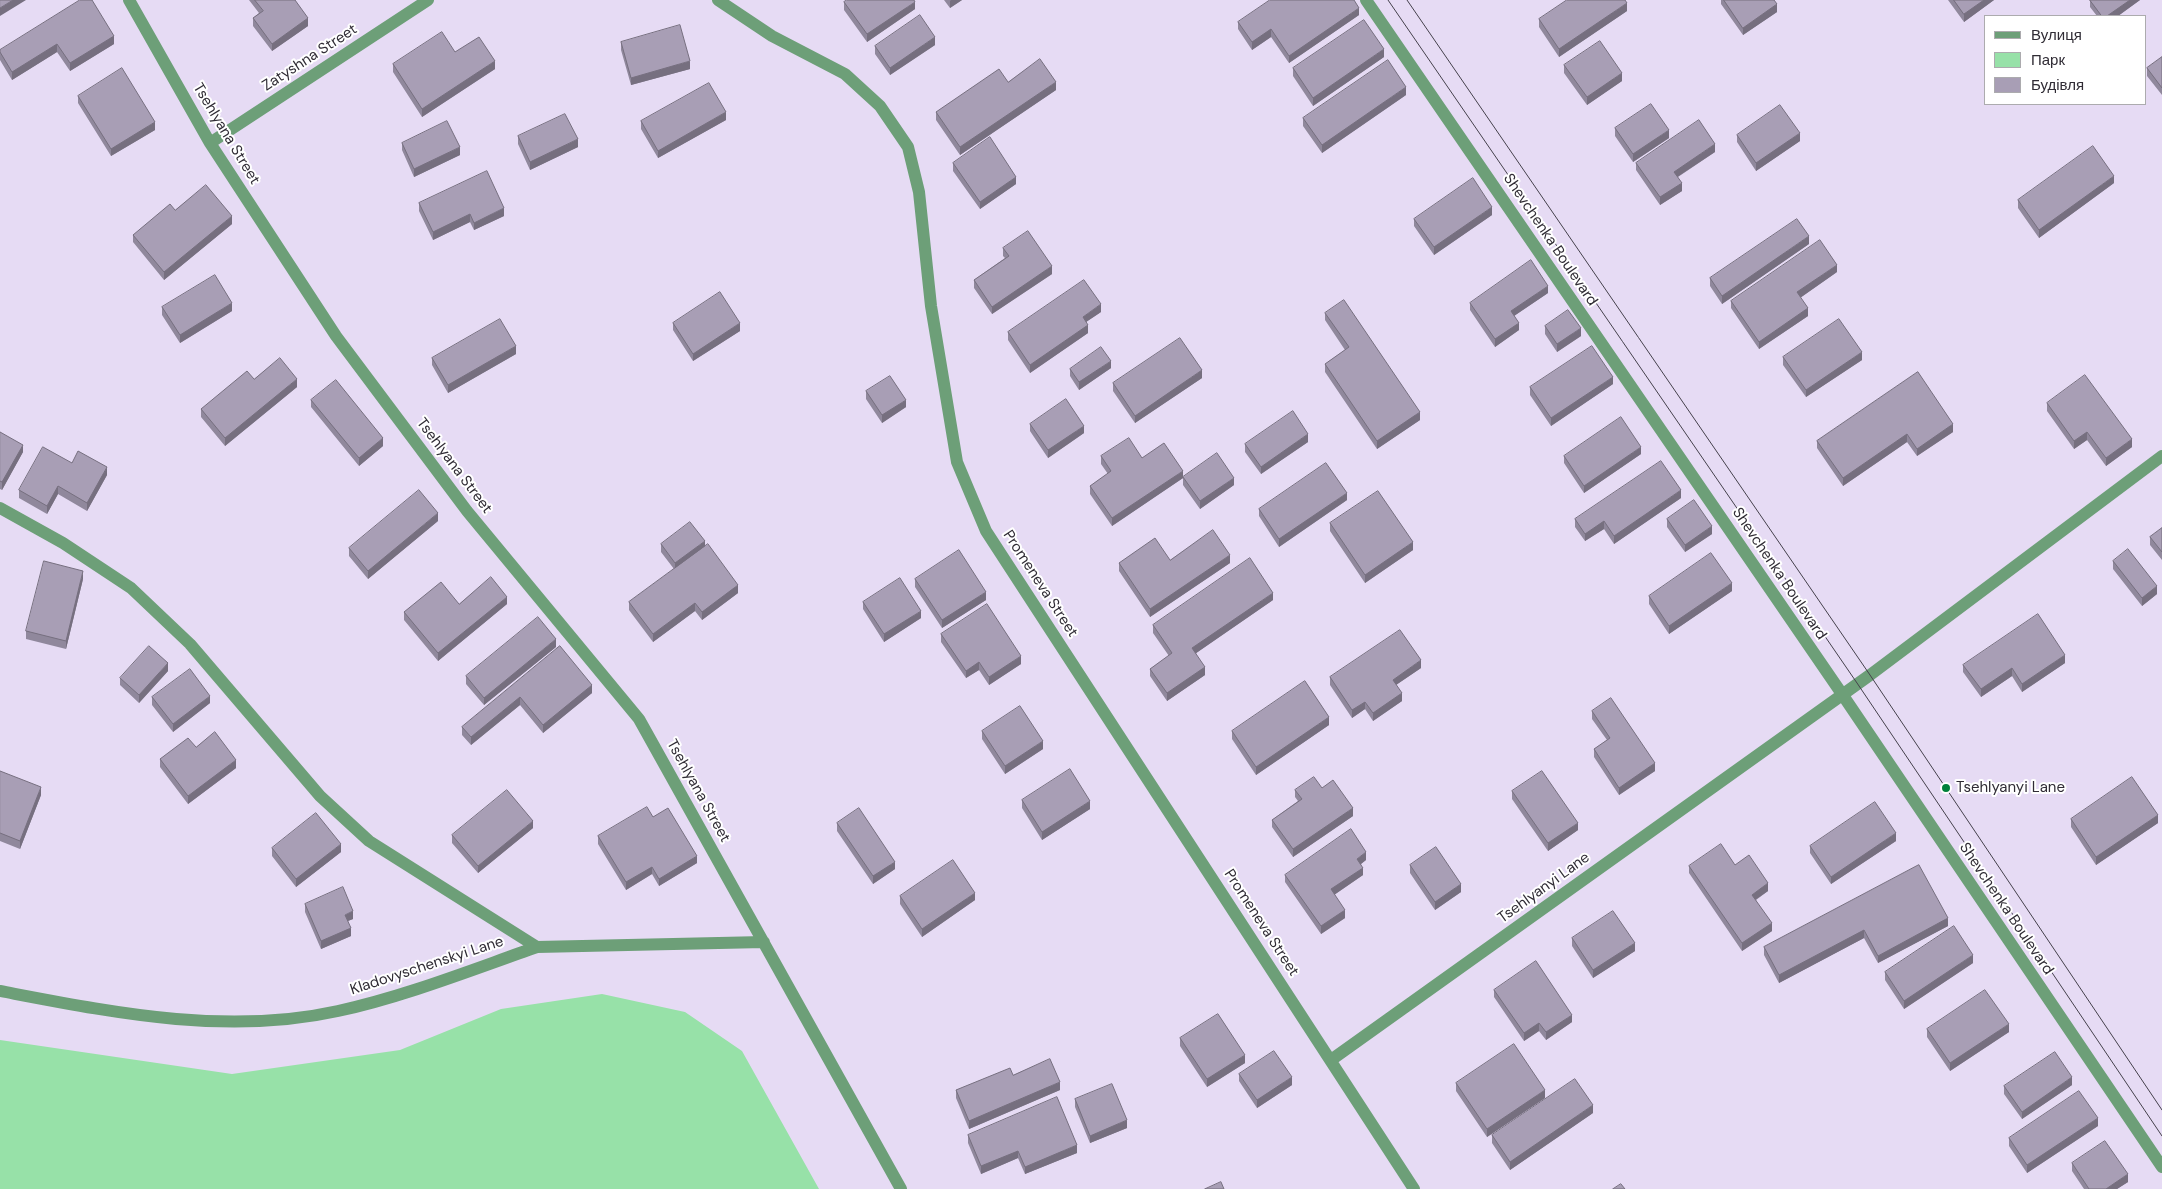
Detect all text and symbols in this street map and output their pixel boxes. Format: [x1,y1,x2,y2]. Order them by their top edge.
legend [1984,15,2147,105]
street label: Zatyshna Street [259,21,361,95]
text: Вулиця [2031,25,2082,45]
text: Парк [2031,50,2065,70]
text: Будівля [2031,75,2084,95]
street label: Tsehlyana Street [189,80,263,188]
street label: Shevchenka Boulevard [1499,171,1601,309]
street label: Tsehlyana Street [412,415,496,517]
street label: Shevchenka Boulevard [1728,505,1830,643]
street label: Promeneva Street [999,527,1081,641]
street label: Tsehlyana Street [662,736,734,846]
place label: Tsehlyanyi Lane [1956,779,2065,797]
marker: Tsehlyanyi Lane [1940,782,1952,794]
street label: Shevchenka Boulevard [1955,840,2057,978]
street label: Tsehlyanyi Lane [1495,849,1593,927]
street label: Promeneva Street [1220,866,1302,980]
street label: Kladovyschenskyi Lane [348,933,506,999]

